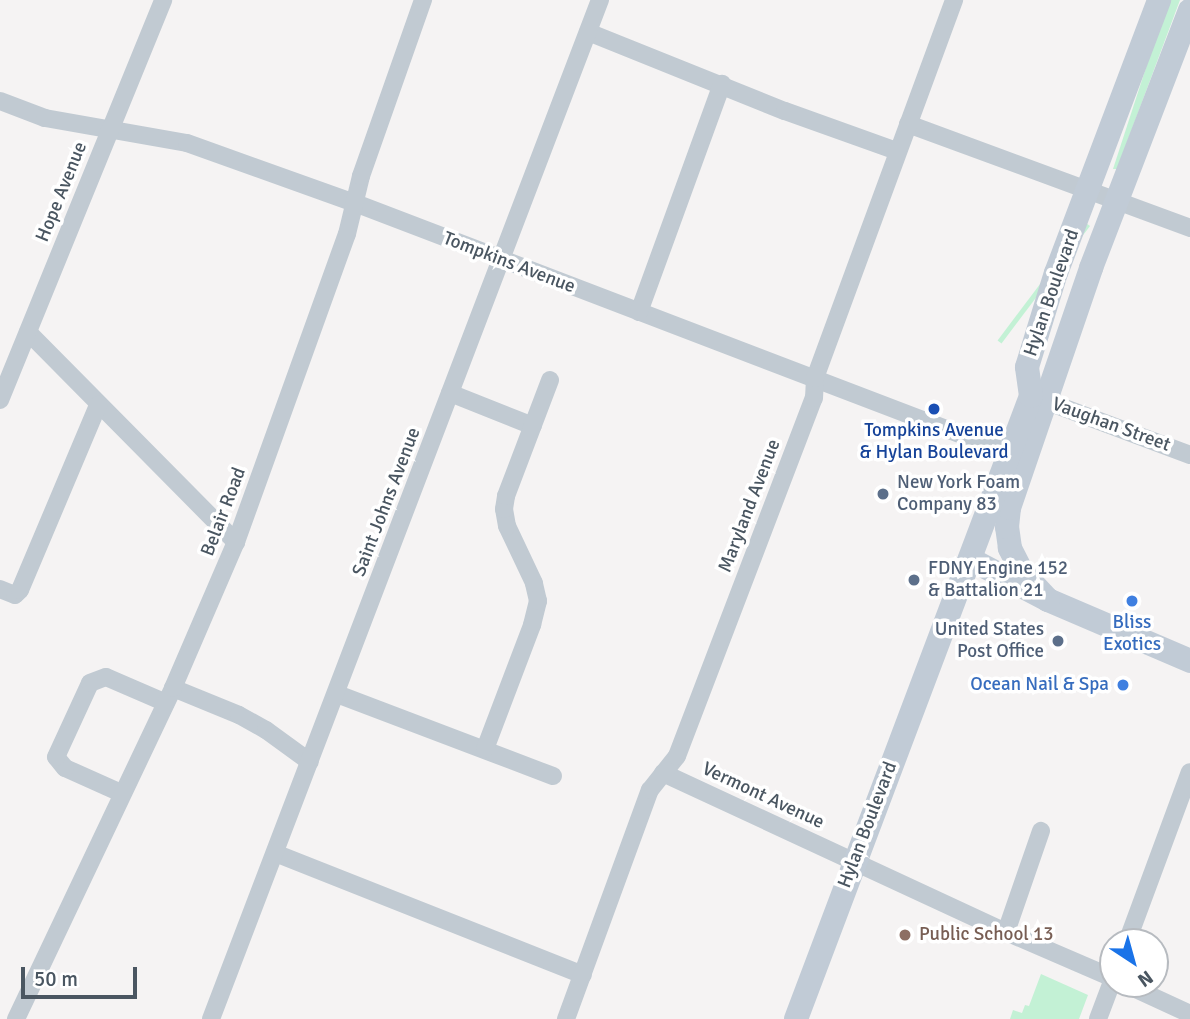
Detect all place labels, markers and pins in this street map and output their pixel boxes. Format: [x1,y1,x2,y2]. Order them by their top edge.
marker: Tompkins Avenue & Hylan Boulevard [926,401,942,417]
place label: Tompkins Avenue & Hylan Boulevard [859,420,1009,464]
place label: New York Foam Company 83 [897,472,1020,516]
marker: New York Foam Company 83 [875,486,891,502]
place label: FDNY Engine 152 & Battalion 21 [928,558,1068,602]
marker: FDNY Engine 152 & Battalion 21 [906,572,922,588]
marker: Bliss Exotics [1124,593,1140,609]
place label: Bliss Exotics [1103,612,1161,656]
place label: United States Post Office [935,619,1044,663]
marker: United States Post Office [1050,633,1066,649]
place label: Ocean Nail & Spa [970,674,1109,696]
marker: Ocean Nail & Spa [1115,677,1131,693]
place label: Public School 13 [919,924,1054,946]
marker: Public School 13 [897,927,913,943]

